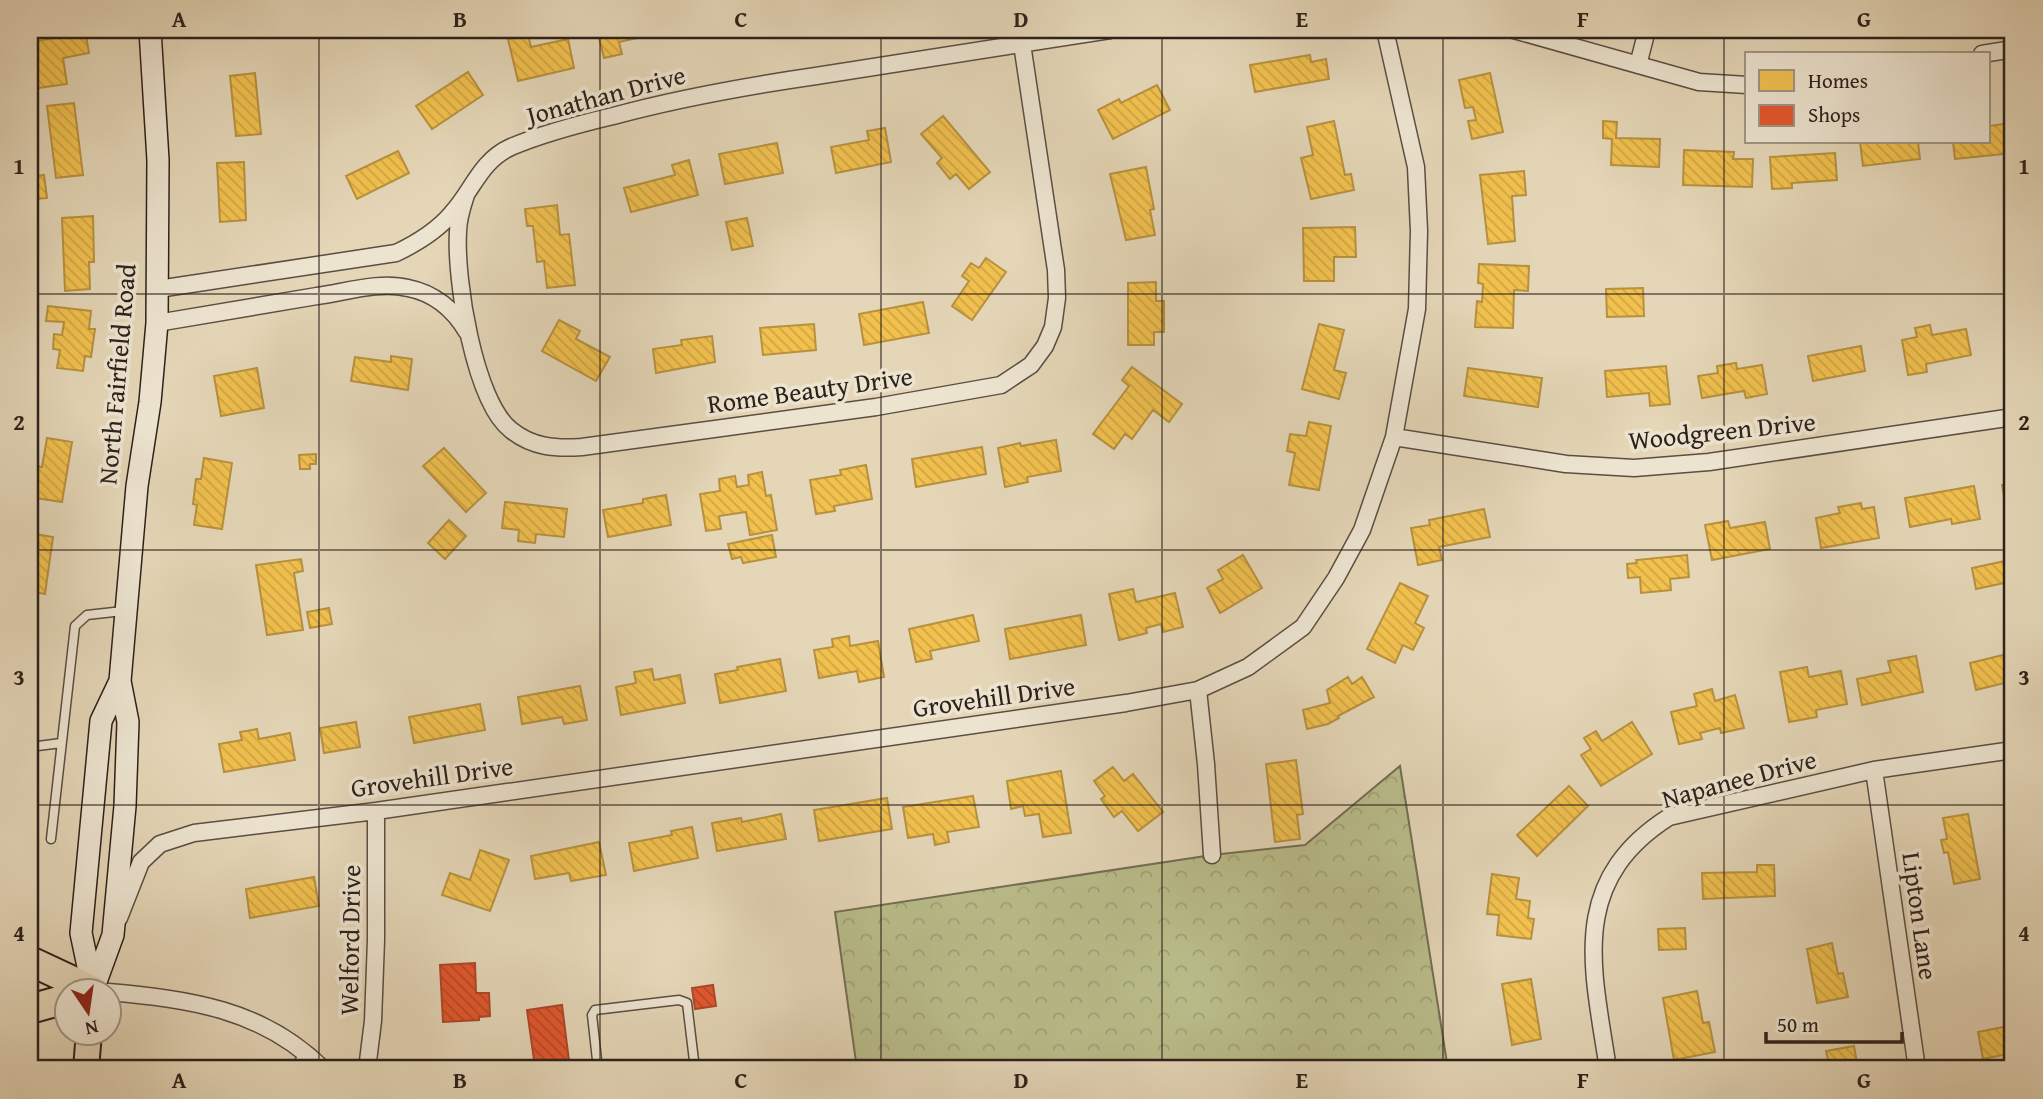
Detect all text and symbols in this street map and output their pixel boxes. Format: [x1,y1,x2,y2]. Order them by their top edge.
text: A [172,2,187,35]
text: B [453,2,467,35]
text: C [734,2,748,35]
text: D [1014,2,1029,35]
text: E [1296,2,1308,35]
text: F [1577,2,1589,35]
text: G [1857,2,1871,35]
legend [1745,52,1990,144]
street label: Jonathan Drive [519,55,690,135]
text: Homes [1808,65,1868,96]
text: Shops [1808,99,1860,130]
text: 1 [13,149,25,182]
text: 1 [2018,149,2030,182]
street label: North Fairfield Road [87,262,146,486]
street label: Rome Beauty Drive [705,356,915,423]
street label: Woodgreen Drive [1627,401,1817,460]
text: 2 [13,405,25,438]
text: 2 [2018,405,2030,438]
text: 3 [13,660,25,693]
text: 3 [2018,660,2030,693]
street label: Grovehill Drive [910,666,1078,727]
street label: Napanee Drive [1657,739,1821,818]
street label: Grovehill Drive [348,746,516,807]
street label: Lipton Lane [1892,850,1949,982]
street label: Welford Drive [329,864,370,1016]
text: 4 [13,916,25,949]
text: 4 [2018,916,2030,949]
north arrow [52,976,122,1046]
scale bar [1766,1001,1903,1045]
text: 50 m [1777,1009,1819,1040]
text: N [82,1013,101,1044]
text: A [172,1063,187,1096]
text: B [453,1063,467,1096]
text: C [734,1063,748,1096]
text: D [1014,1063,1029,1096]
text: E [1296,1063,1308,1096]
text: F [1577,1063,1589,1096]
text: G [1857,1063,1871,1096]

